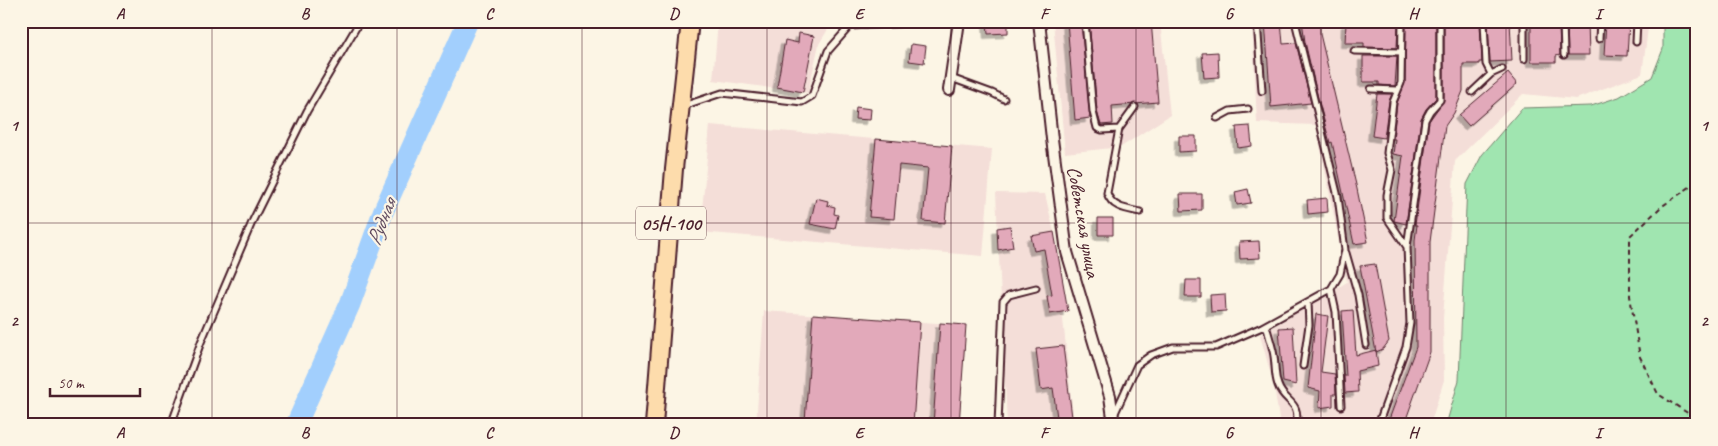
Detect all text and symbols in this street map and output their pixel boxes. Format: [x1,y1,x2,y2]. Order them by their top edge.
text: A [116,4,126,24]
text: B [301,4,311,24]
text: C [485,4,495,24]
text: D [669,4,680,24]
text: E [855,4,866,24]
text: F [1040,4,1051,24]
text: G [1225,4,1235,24]
text: H [1408,4,1420,24]
text: I [1595,4,1605,24]
text: 1 [10,116,19,136]
text: 1 [1700,116,1709,136]
street label: Советская улица [1061,164,1106,281]
water label: Рудная [360,191,403,249]
road number: 05Н-100 [636,207,706,240]
text: 2 [10,311,19,331]
text: 2 [1700,311,1709,331]
scale bar [50,366,140,398]
text: 50 m [58,374,85,393]
text: A [116,423,126,443]
text: B [301,423,311,443]
text: C [485,423,495,443]
text: D [669,423,680,443]
text: E [855,423,866,443]
text: F [1040,423,1051,443]
text: G [1225,423,1235,443]
text: H [1408,423,1420,443]
text: I [1595,423,1605,443]

